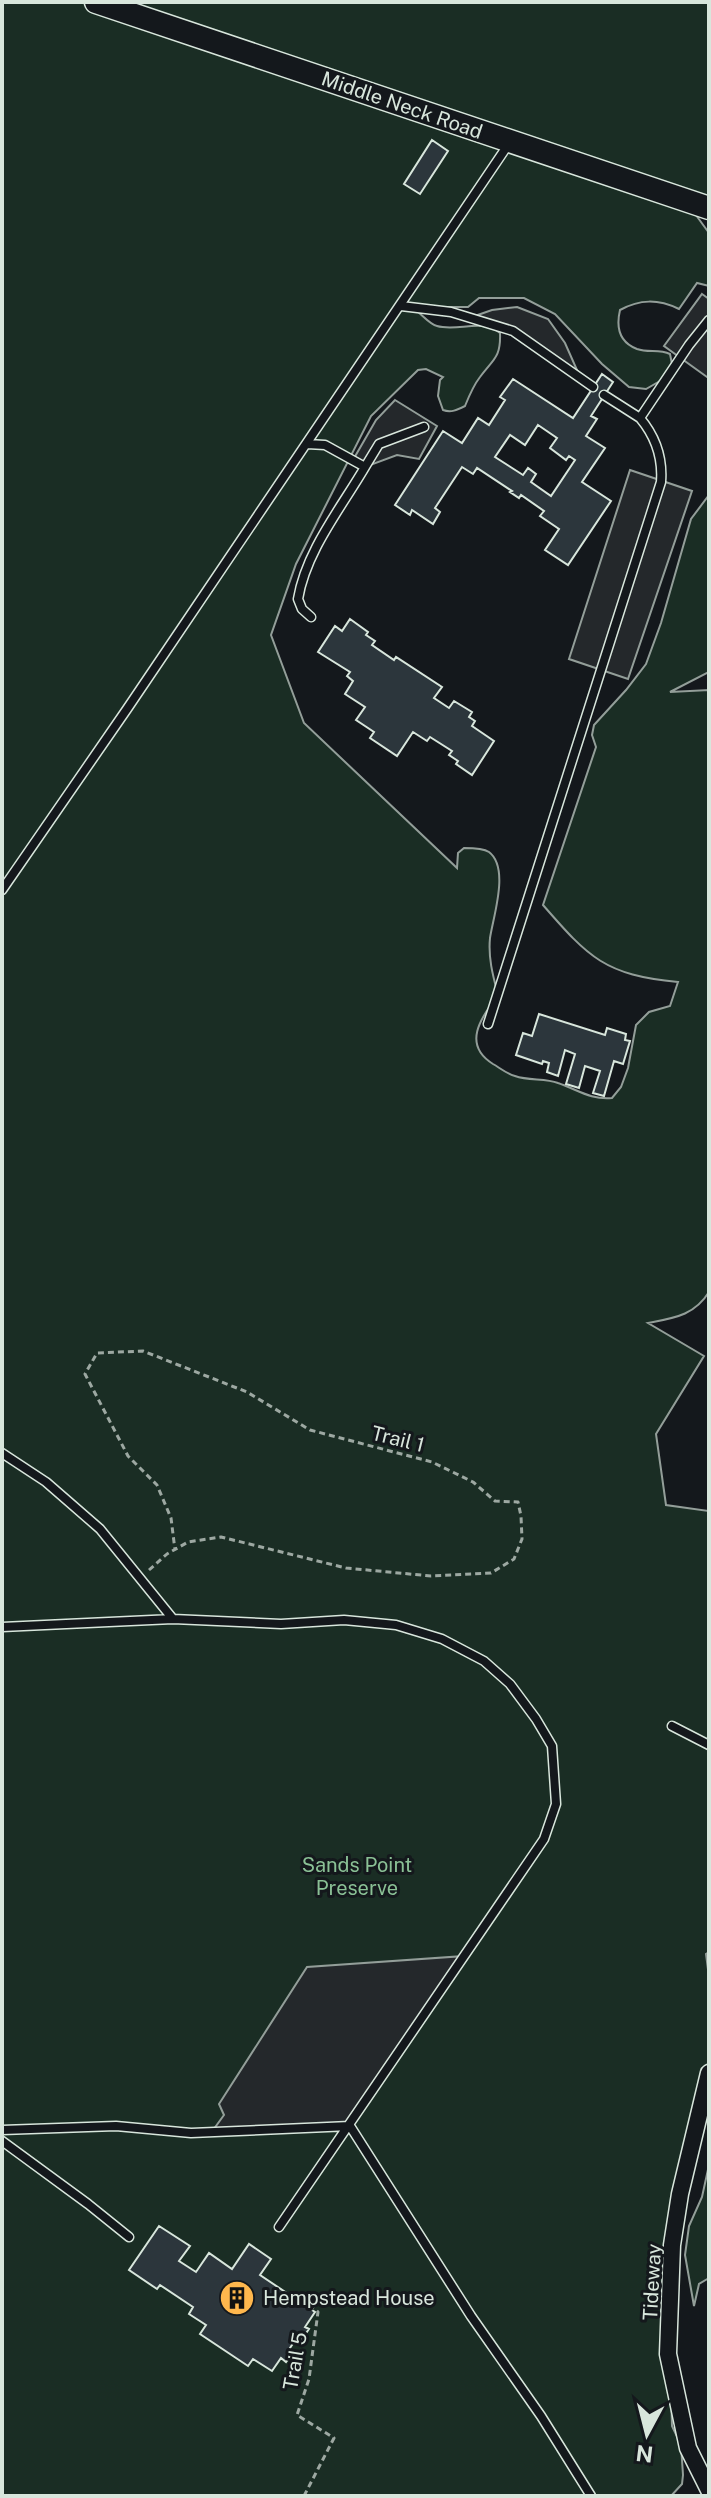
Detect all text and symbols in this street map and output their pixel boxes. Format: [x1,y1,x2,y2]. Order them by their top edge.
street label: Middle Neck Road [318,66,486,144]
street label: Trail 1 [369,1421,427,1457]
park label: Sands Point Preserve [302,1853,412,1900]
street label: Tideway [638,2243,666,2321]
building icon: Hempstead House [218,2279,256,2317]
place label: Hempstead House [263,2286,435,2310]
street label: Trail 5 [278,2330,312,2392]
north arrow [607,2394,687,2474]
text: N [634,2440,655,2468]

